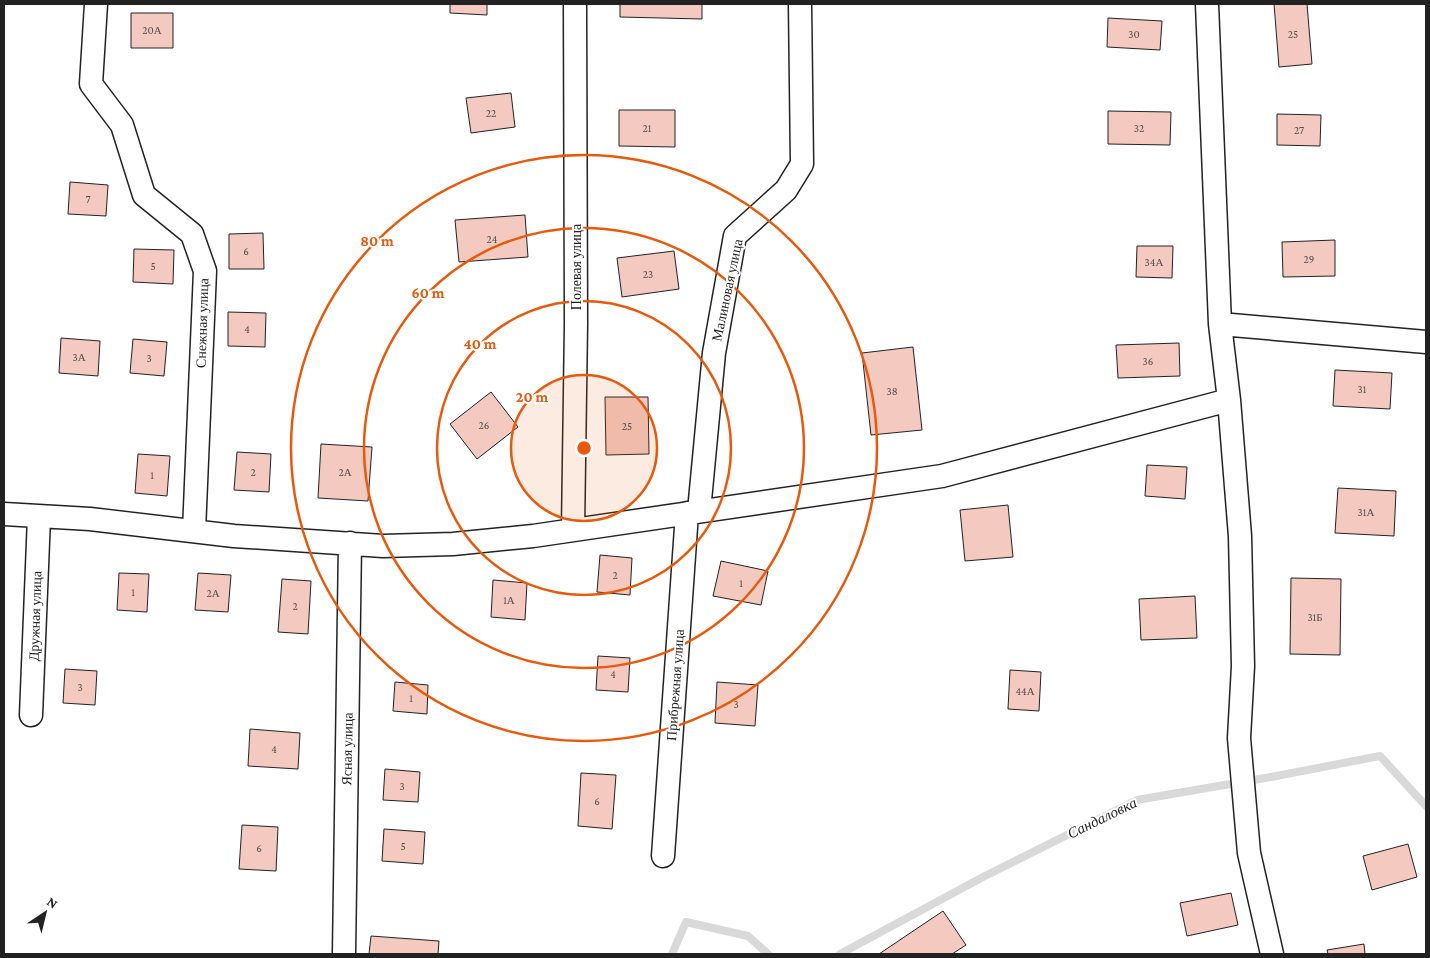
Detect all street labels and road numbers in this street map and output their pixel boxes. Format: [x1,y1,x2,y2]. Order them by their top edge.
street label: Полевая улица [568,223,584,310]
street label: Малиновая улица [708,237,746,343]
street label: Снежная улица [192,277,212,368]
street label: Дружная улица [25,570,45,661]
street label: Прибрежная улица [663,628,687,741]
street label: Ясная улица [338,712,356,786]

